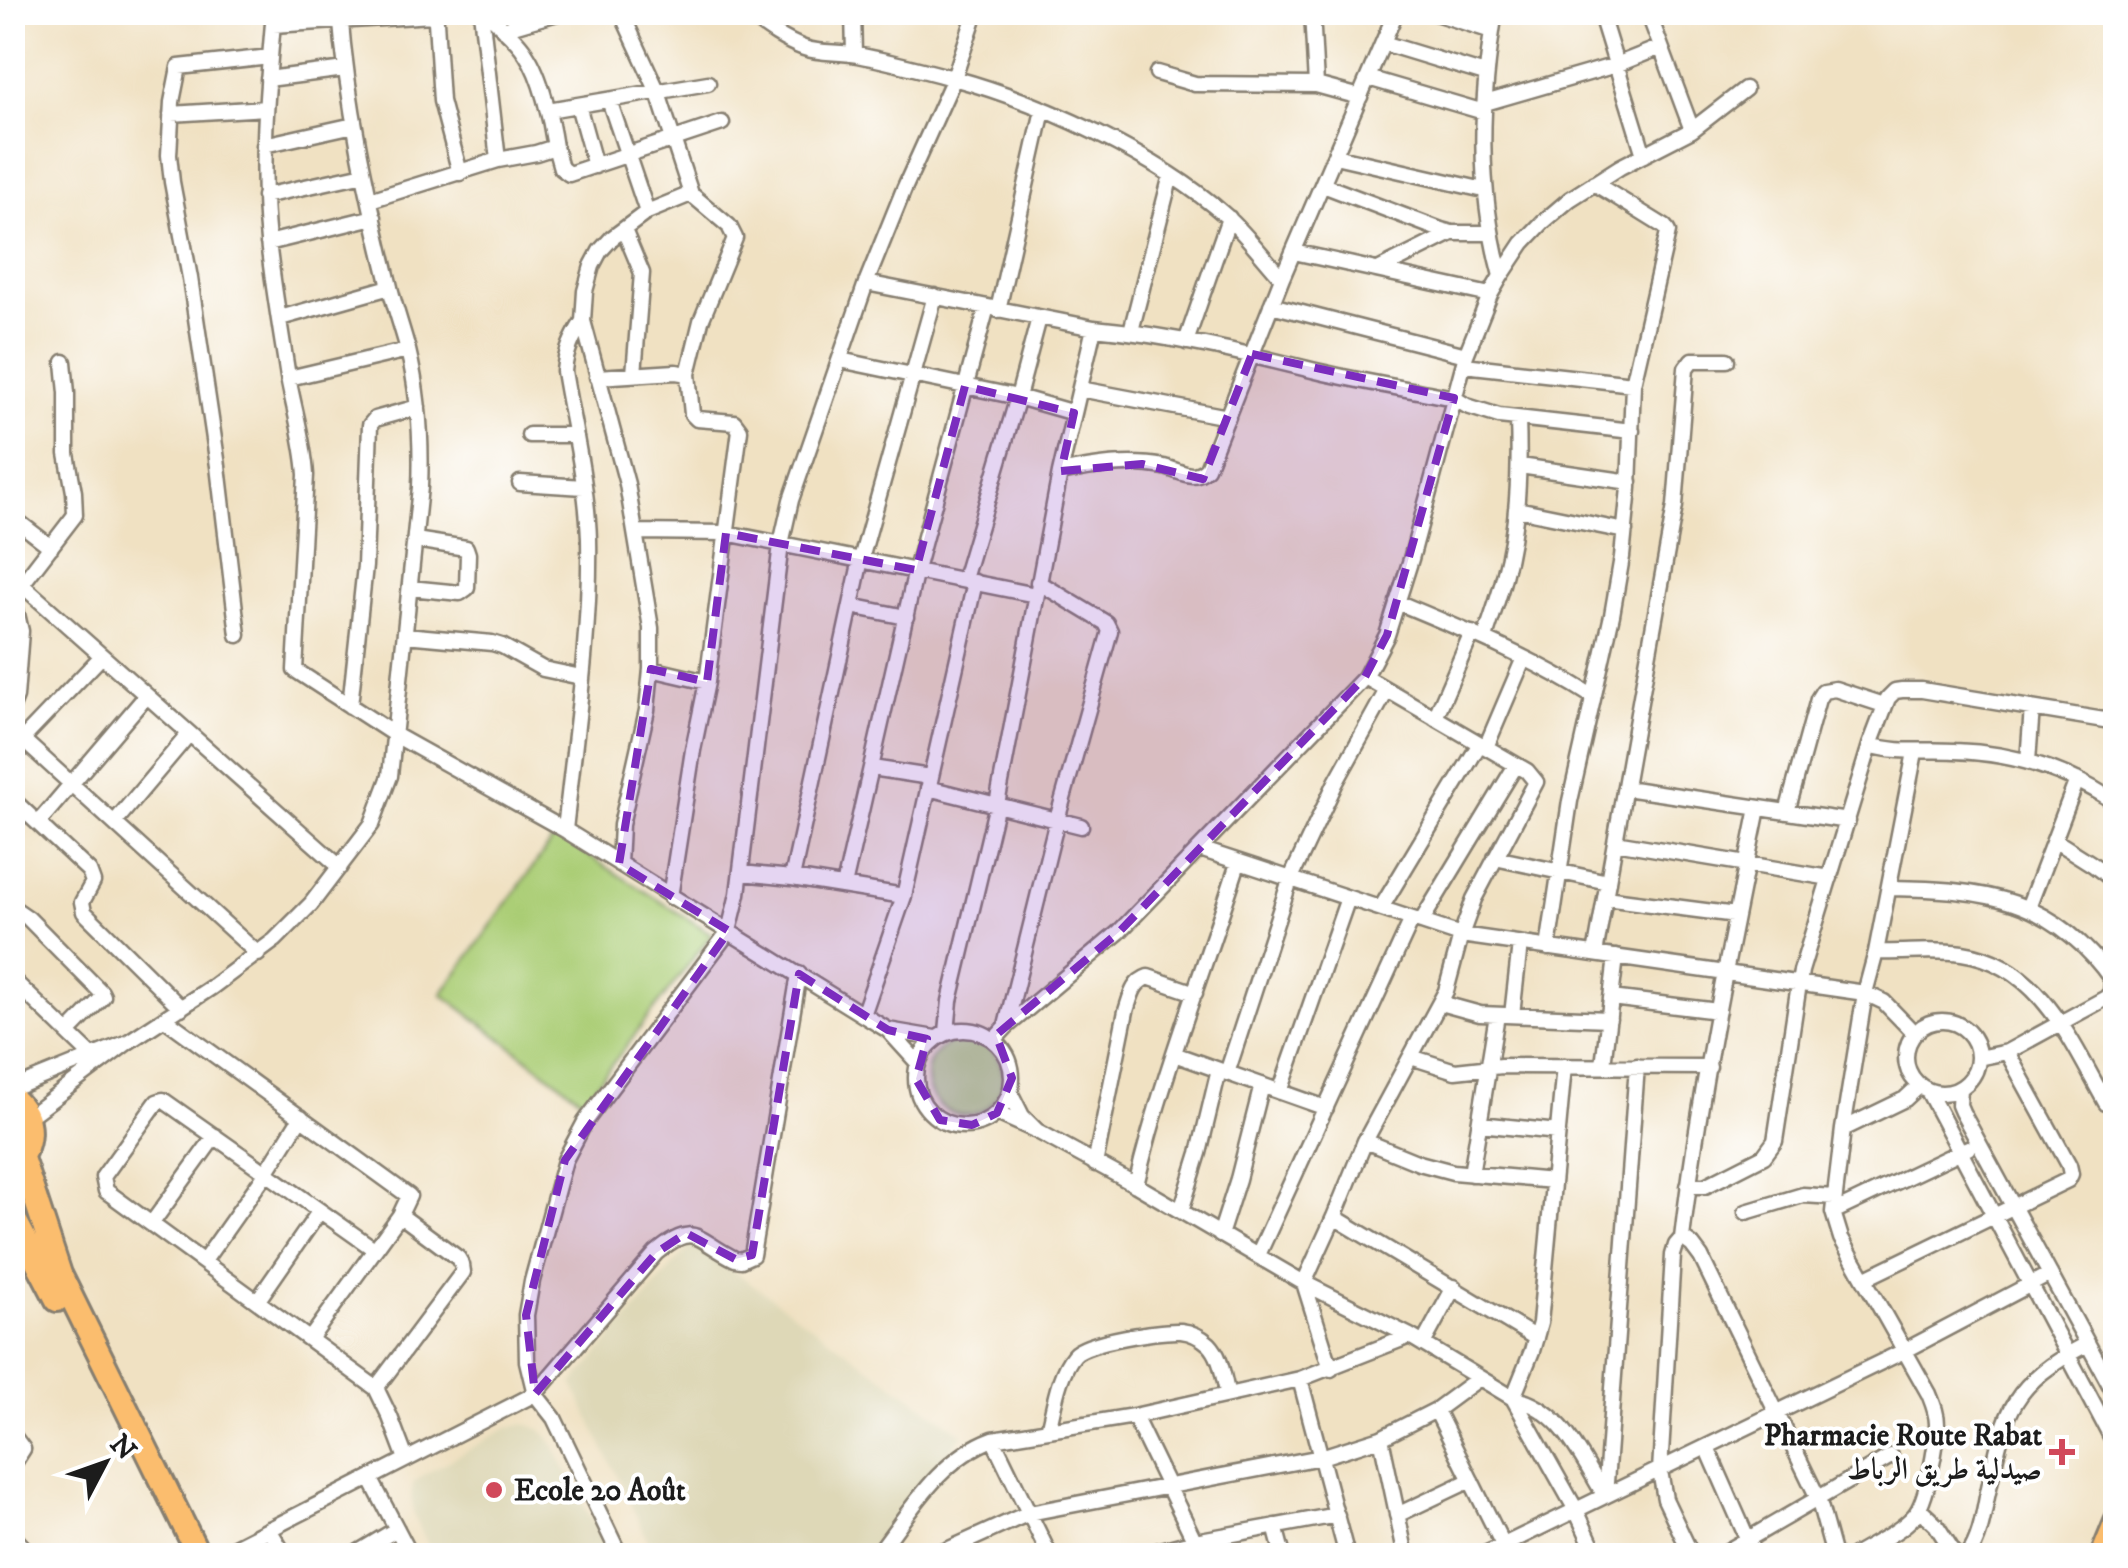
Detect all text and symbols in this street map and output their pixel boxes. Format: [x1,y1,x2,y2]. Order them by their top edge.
north arrow [55,1413,155,1513]
place label: Pharmacie Route Rabat صيدلية طريق الرباط [1764,1418,2042,1489]
text: N [102,1427,143,1468]
marker: Pharmacie Route Rabat صيدلية طريق الرباط [2051,1441,2073,1463]
place label: Ecole 20 Août [514,1473,686,1510]
marker: Ecole 20 Août [483,1479,505,1501]

